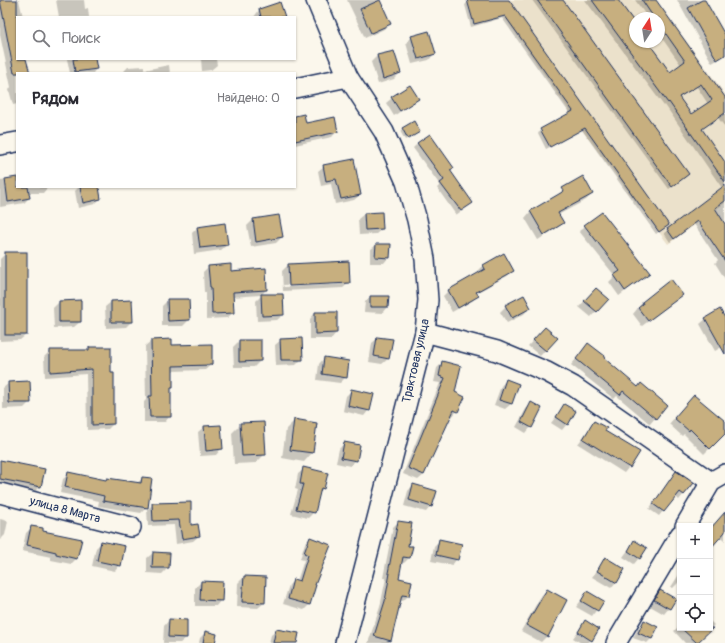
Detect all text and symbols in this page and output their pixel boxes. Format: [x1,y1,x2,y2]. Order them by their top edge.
north arrow [629,12,665,48]
search box [16,16,296,60]
icon: search [30,27,52,49]
text: Поиск [62,29,101,48]
text: Рядом [32,88,79,109]
text: Найдено: 0 [217,90,280,106]
street label: Трактовая улица [399,317,433,405]
street label: улица 8 Марта [27,493,102,527]
map controls [677,523,713,631]
button: + [677,523,713,559]
button: − [677,559,713,595]
button: locate [677,595,713,631]

